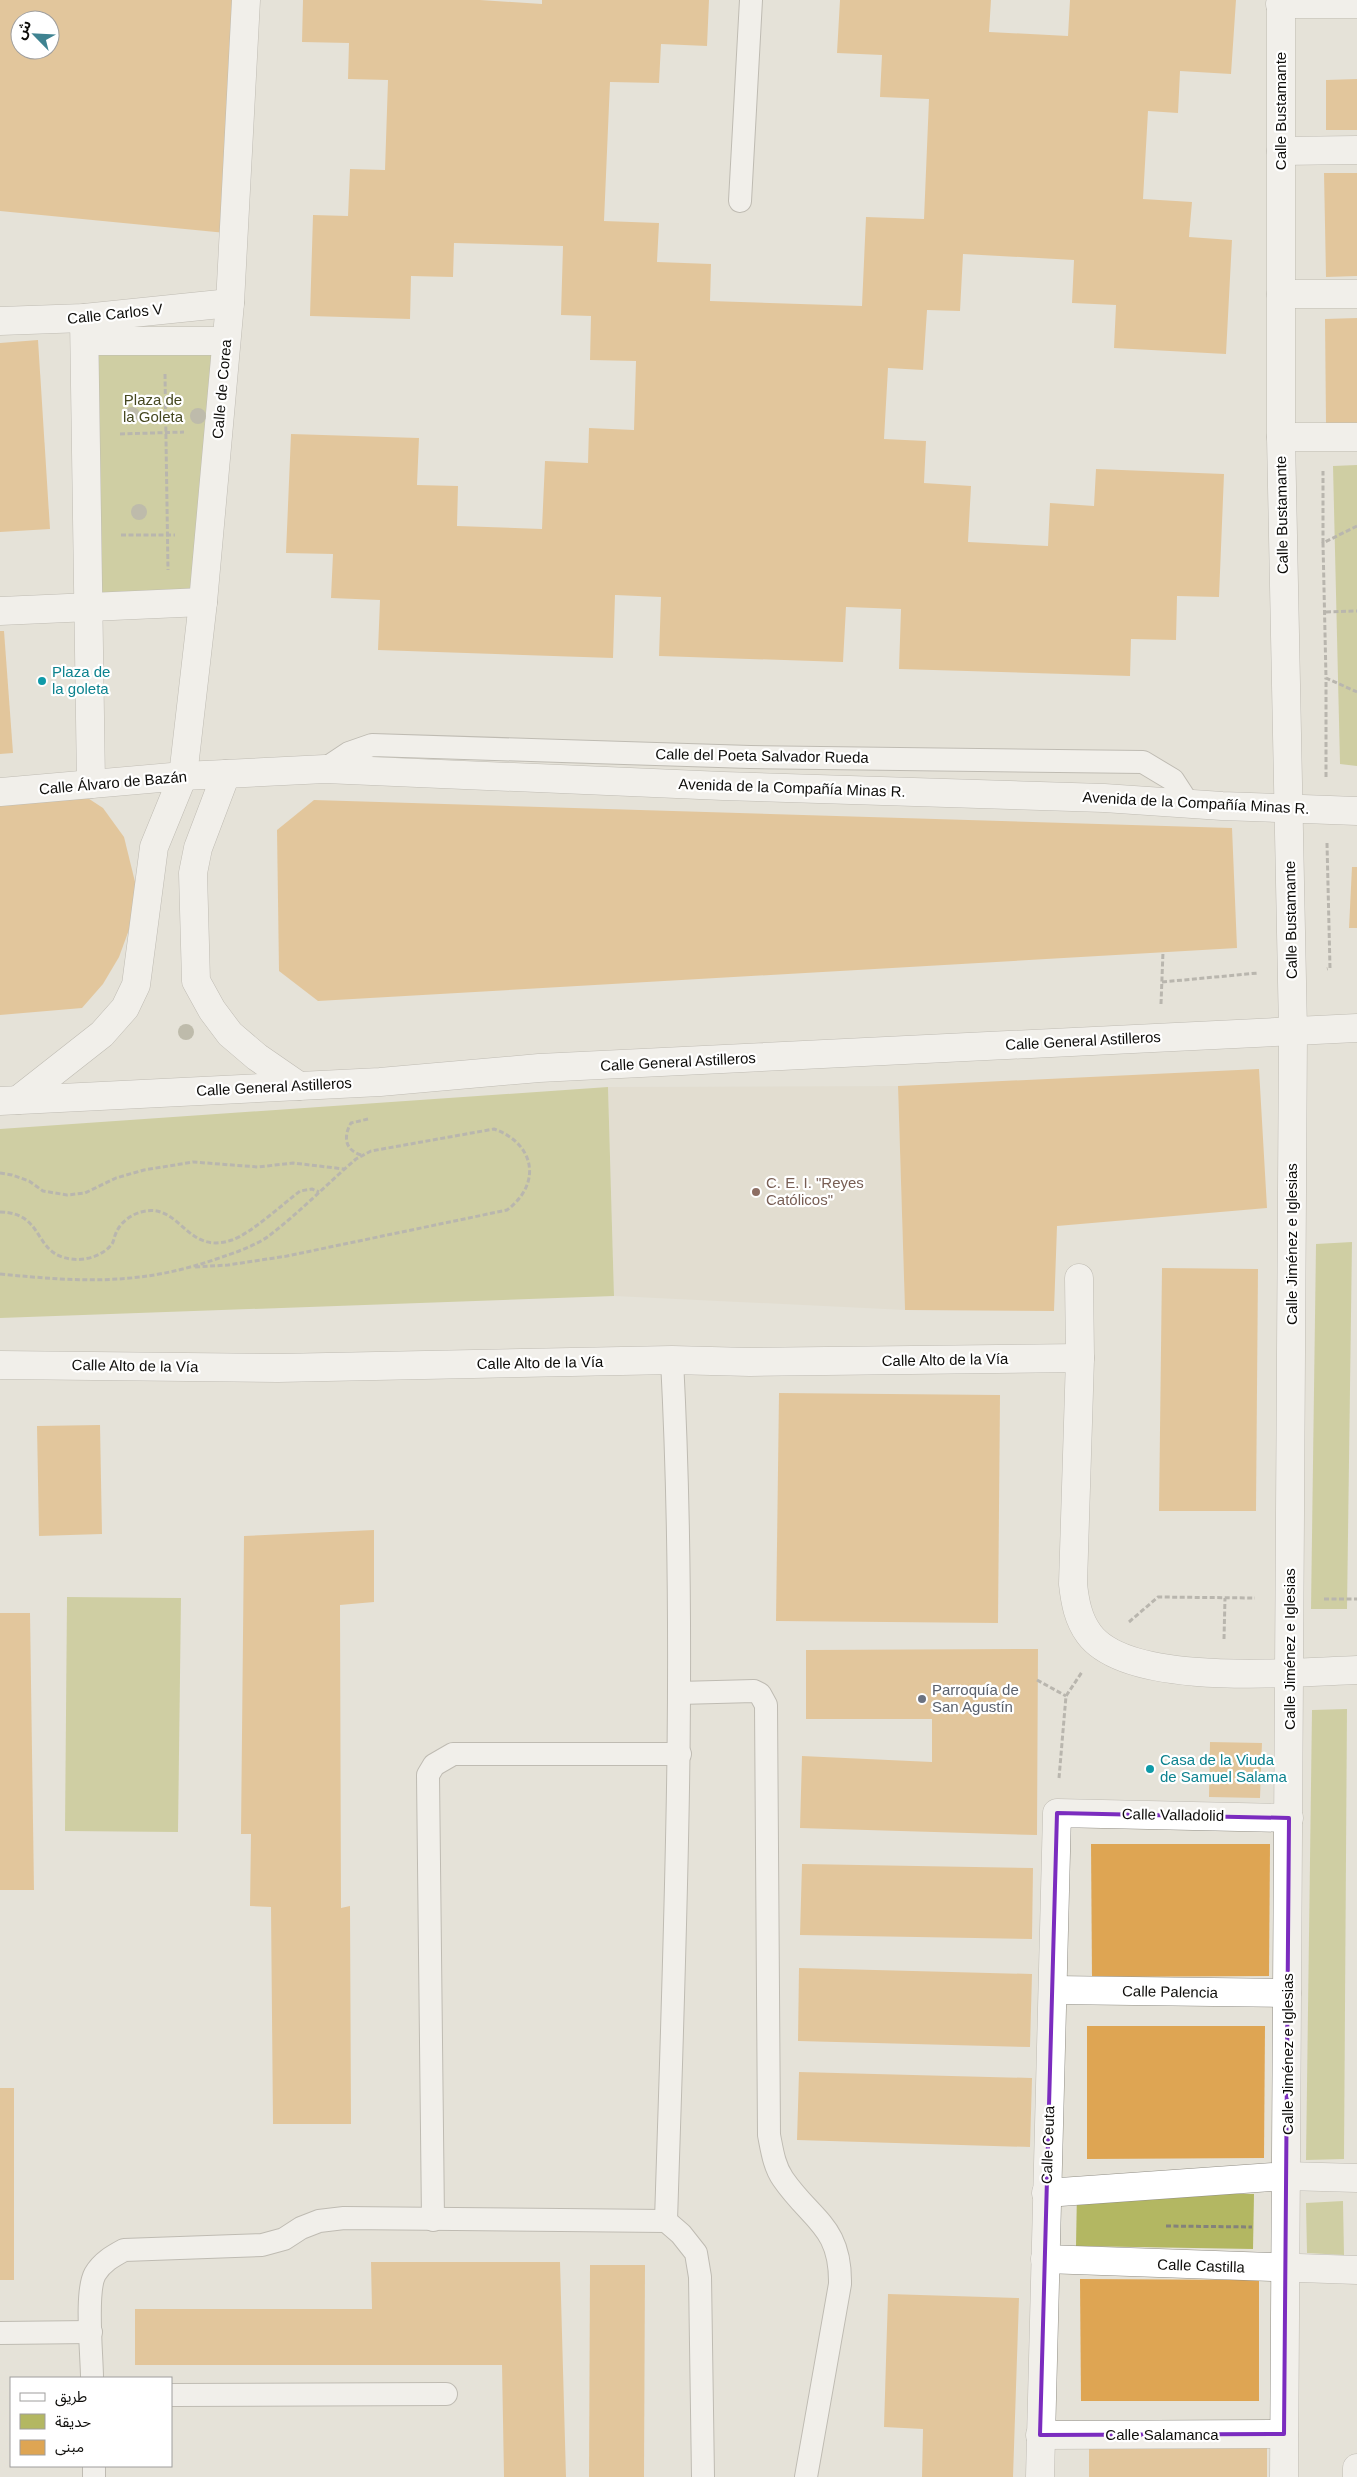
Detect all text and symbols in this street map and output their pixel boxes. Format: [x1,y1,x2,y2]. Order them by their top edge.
north arrow [10,10,60,60]
text: ش [12,18,34,42]
street label: Calle Bustamante [1272,52,1289,170]
street label: Calle Carlos V [66,300,164,327]
street label: Calle de Corea [209,338,234,440]
park label: Plaza de la Goleta [123,391,184,425]
street label: Calle Bustamante [1272,456,1291,574]
place label: Plaza de la goleta [52,663,110,697]
marker: Plaza de la goleta [36,675,48,687]
street label: Calle del Poeta Salvador Rueda [655,745,870,766]
street label: Calle Álvaro de Bazán [38,768,188,797]
street label: Avenida de la Compañía Minas R. [678,775,906,800]
street label: Avenida de la Compañía Minas R. [1082,788,1310,817]
street label: Calle Bustamante [1281,861,1300,979]
street label: Calle General Astilleros [1005,1028,1161,1053]
street label: Calle General Astilleros [600,1049,756,1074]
street label: Calle General Astilleros [196,1074,352,1099]
street label: Calle Jiménez e Iglesias [1283,1163,1300,1325]
place label: C. E. I. "Reyes Católicos" [766,1174,864,1208]
marker: C. E. I. "Reyes Católicos" [750,1186,762,1198]
street label: Calle Alto de la Vía [881,1350,1009,1369]
street label: Calle Alto de la Vía [476,1353,604,1372]
street label: Calle Alto de la Vía [71,1356,199,1375]
street label: Calle Jiménez e Iglesias [1281,1568,1298,1730]
place label: Parroquía de San Agustín [932,1681,1019,1715]
marker: Parroquía de San Agustín [916,1693,928,1705]
place label: Casa de la Viuda de Samuel Salama [1160,1751,1287,1785]
marker: Casa de la Viuda de Samuel Salama [1144,1763,1156,1775]
street label: Calle Valladolid [1122,1805,1224,1824]
street label: Calle Jiménez e Iglesias [1279,1973,1296,2135]
street label: Calle Palencia [1122,1982,1219,2001]
street label: Calle Ceuta [1038,2105,1057,2184]
street label: Calle Castilla [1157,2255,1246,2276]
legend [10,2377,172,2467]
text: طريق [55,2388,87,2407]
text: حديقة [55,2413,91,2430]
street label: Calle Salamanca [1105,2426,1219,2443]
text: مبنى [55,2438,84,2456]

